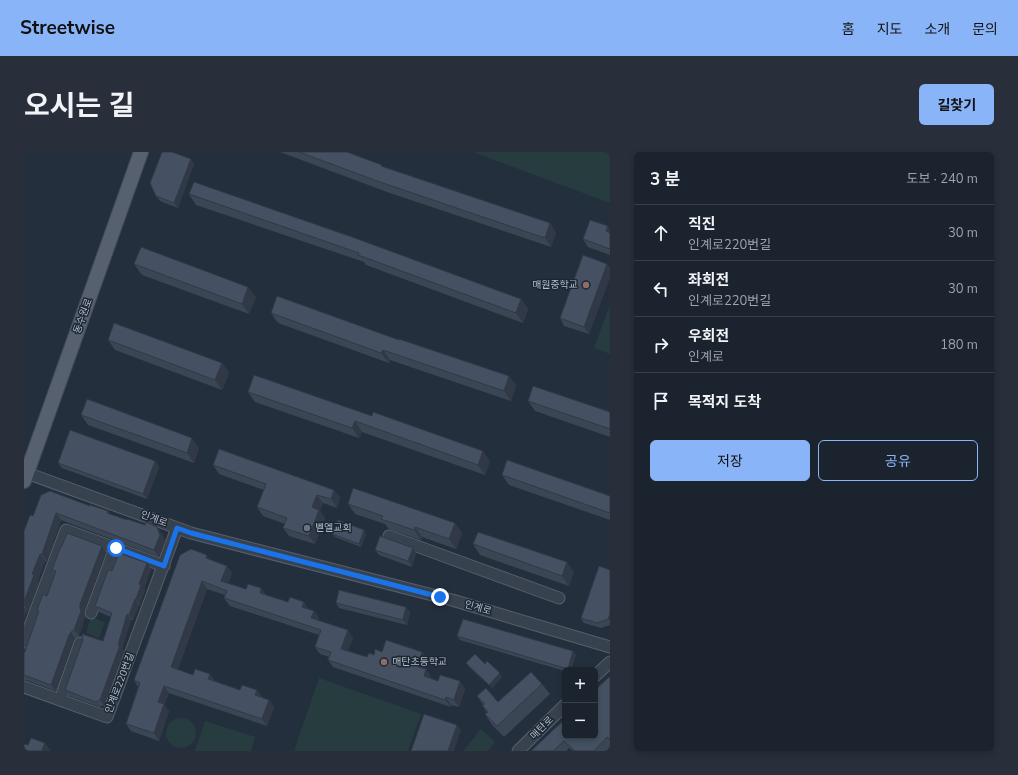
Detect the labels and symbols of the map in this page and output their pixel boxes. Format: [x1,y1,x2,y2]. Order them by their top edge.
place label: 매원중학교 [532,278,578,292]
marker: 매원중학교 [581,280,591,290]
street label: 동수원로 [70,296,96,336]
street label: 인계로 [139,508,169,530]
place label: 벧엘교회 [315,521,352,535]
marker: 벧엘교회 [302,523,312,533]
route start [107,539,125,557]
route end [431,588,449,606]
street label: 인계로 [463,597,493,619]
street label: 인계로220번길 [102,651,138,715]
place label: 매탄초등학교 [392,655,447,669]
marker: 매탄초등학교 [379,657,389,667]
street label: 매탄로 [527,713,557,743]

